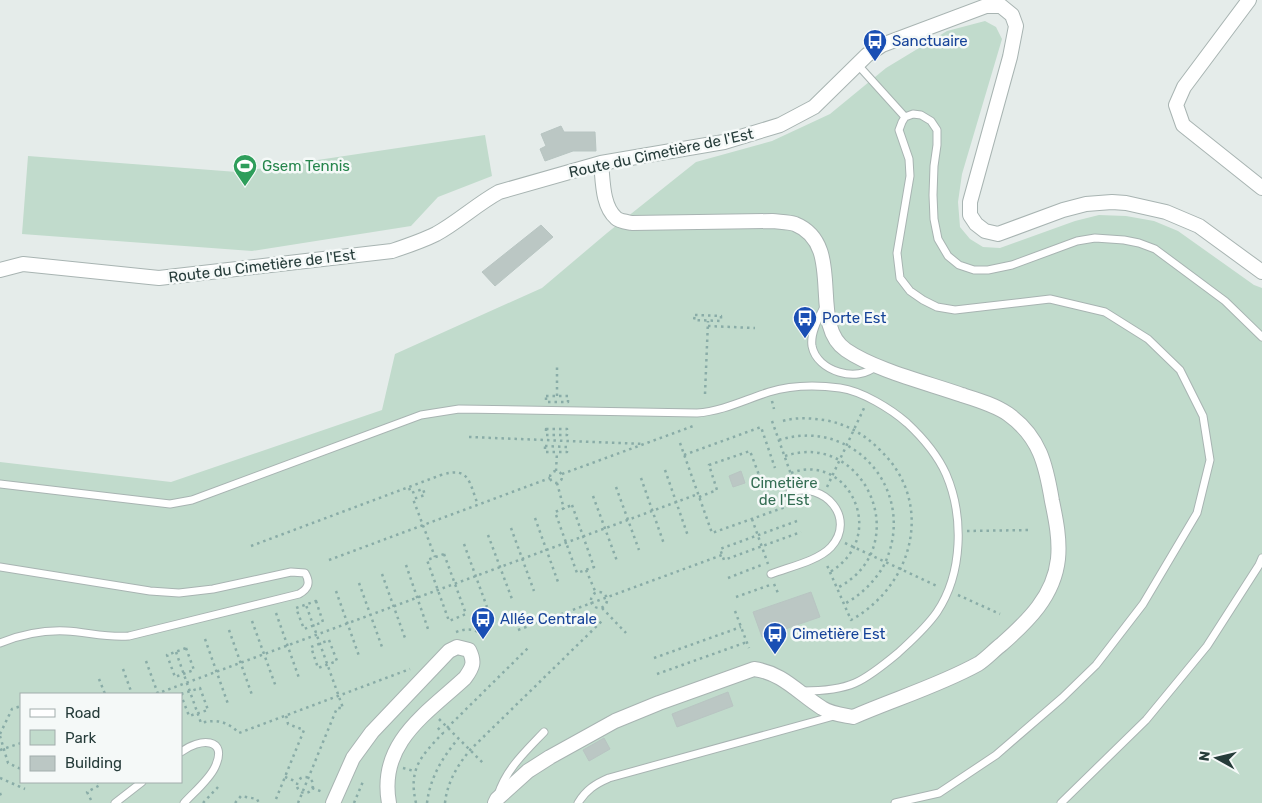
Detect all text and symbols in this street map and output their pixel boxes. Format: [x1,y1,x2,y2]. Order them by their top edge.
bus stop icon: Sanctuaire [862,28,888,62]
place label: Sanctuaire [892,32,968,50]
street label: Route du Cimetière de l'Est [567,125,755,181]
sports icon: Gsem Tennis [232,153,258,187]
place label: Gsem Tennis [262,157,350,175]
street label: Route du Cimetière de l'Est [167,246,357,286]
bus stop icon: Porte Est [792,305,818,339]
place label: Porte Est [822,309,887,327]
park label: Cimetière de l'Est [750,474,818,509]
bus stop icon: Allée Centrale [470,606,496,640]
place label: Allée Centrale [500,610,597,628]
bus stop icon: Cimetière Est [762,621,788,655]
place label: Cimetière Est [792,625,886,643]
legend [20,693,182,783]
text: Road [65,704,101,722]
text: Park [65,729,96,747]
north arrow [1192,733,1242,783]
text: N [1196,750,1214,762]
text: Building [65,754,122,772]

